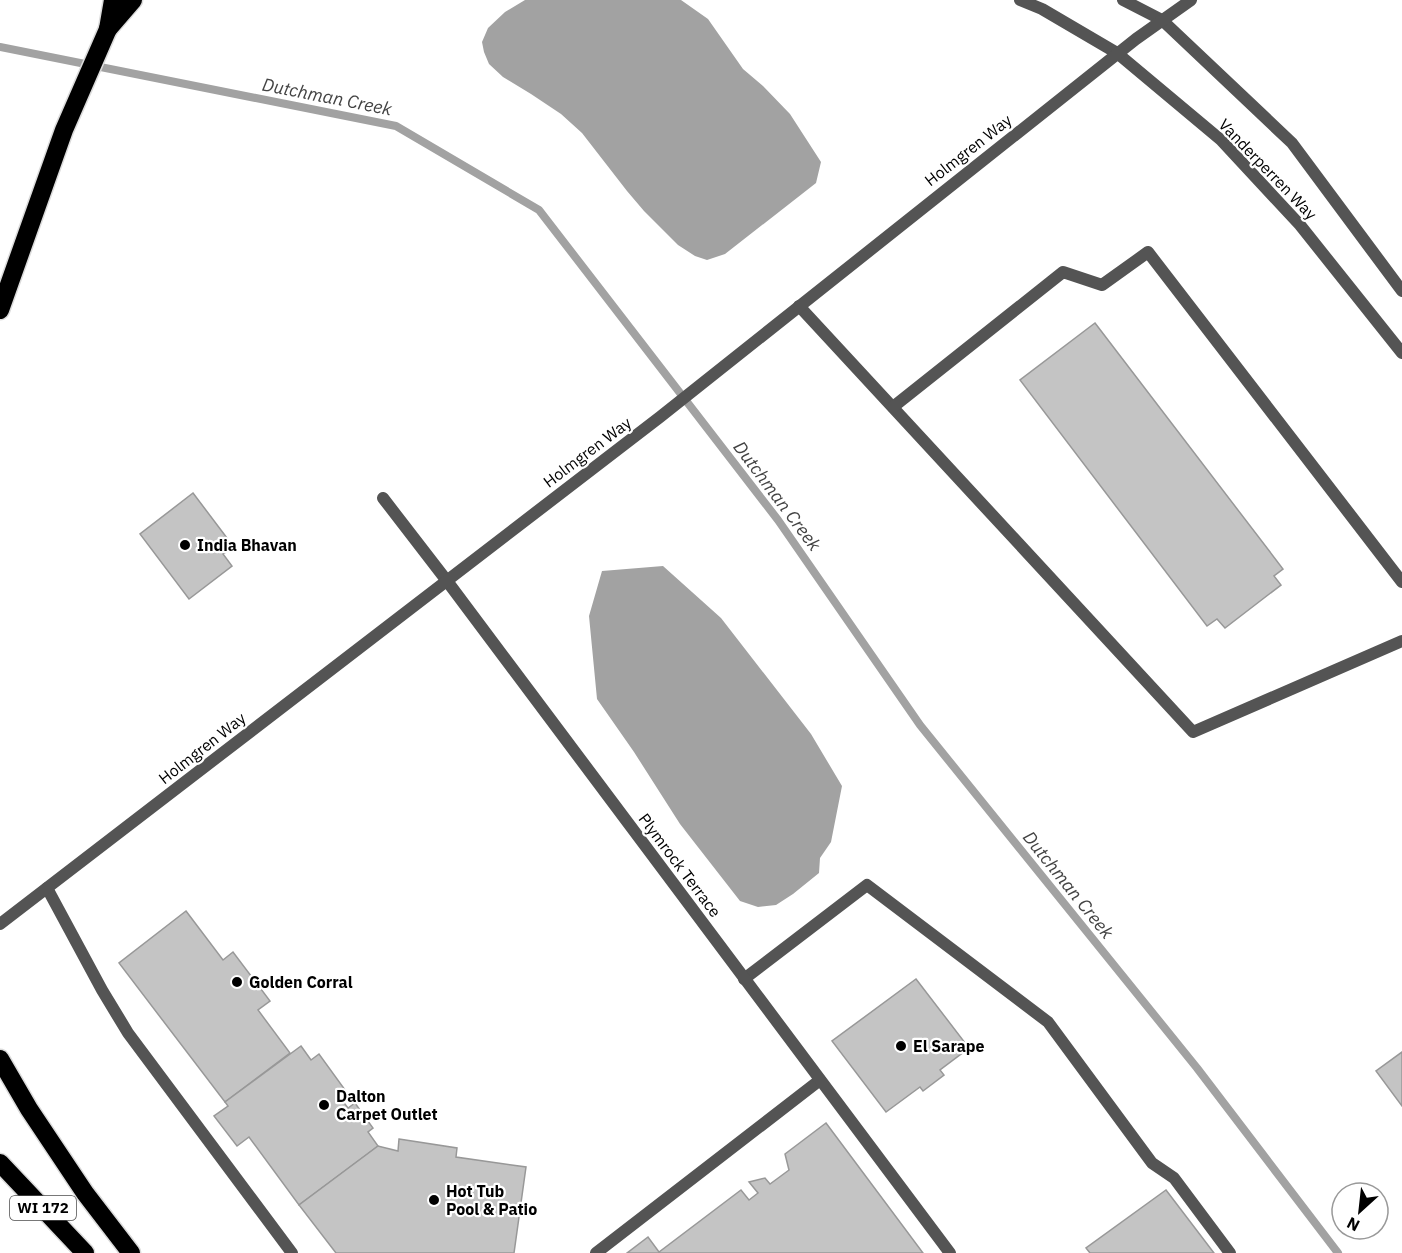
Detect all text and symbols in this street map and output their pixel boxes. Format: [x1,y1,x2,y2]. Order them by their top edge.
water label: Dutchman Creek [260,73,395,120]
street label: Holmgren Way [920,110,1016,190]
street label: Vanderperren Way [1215,114,1321,224]
street label: Holmgren Way [539,412,635,492]
water label: Dutchman Creek [729,436,827,556]
place label: India Bhavan [197,535,297,555]
marker: India Bhavan [178,538,192,552]
street label: Holmgren Way [154,708,250,788]
street label: Plymrock Terrace [634,809,726,921]
water label: Dutchman Creek [1018,826,1119,944]
place label: Golden Corral [249,972,353,992]
marker: Golden Corral [230,975,244,989]
place label: El Sarape [913,1036,985,1056]
marker: El Sarape [894,1039,908,1053]
place label: Dalton Carpet Outlet [336,1086,438,1124]
marker: Dalton Carpet Outlet [317,1098,331,1112]
place label: Hot Tub Pool & Patio [446,1181,537,1219]
north arrow [1330,1181,1390,1241]
marker: Hot Tub Pool & Patio [427,1193,441,1207]
road number: WI 172 [10,1196,76,1220]
text: N [1343,1213,1363,1236]

